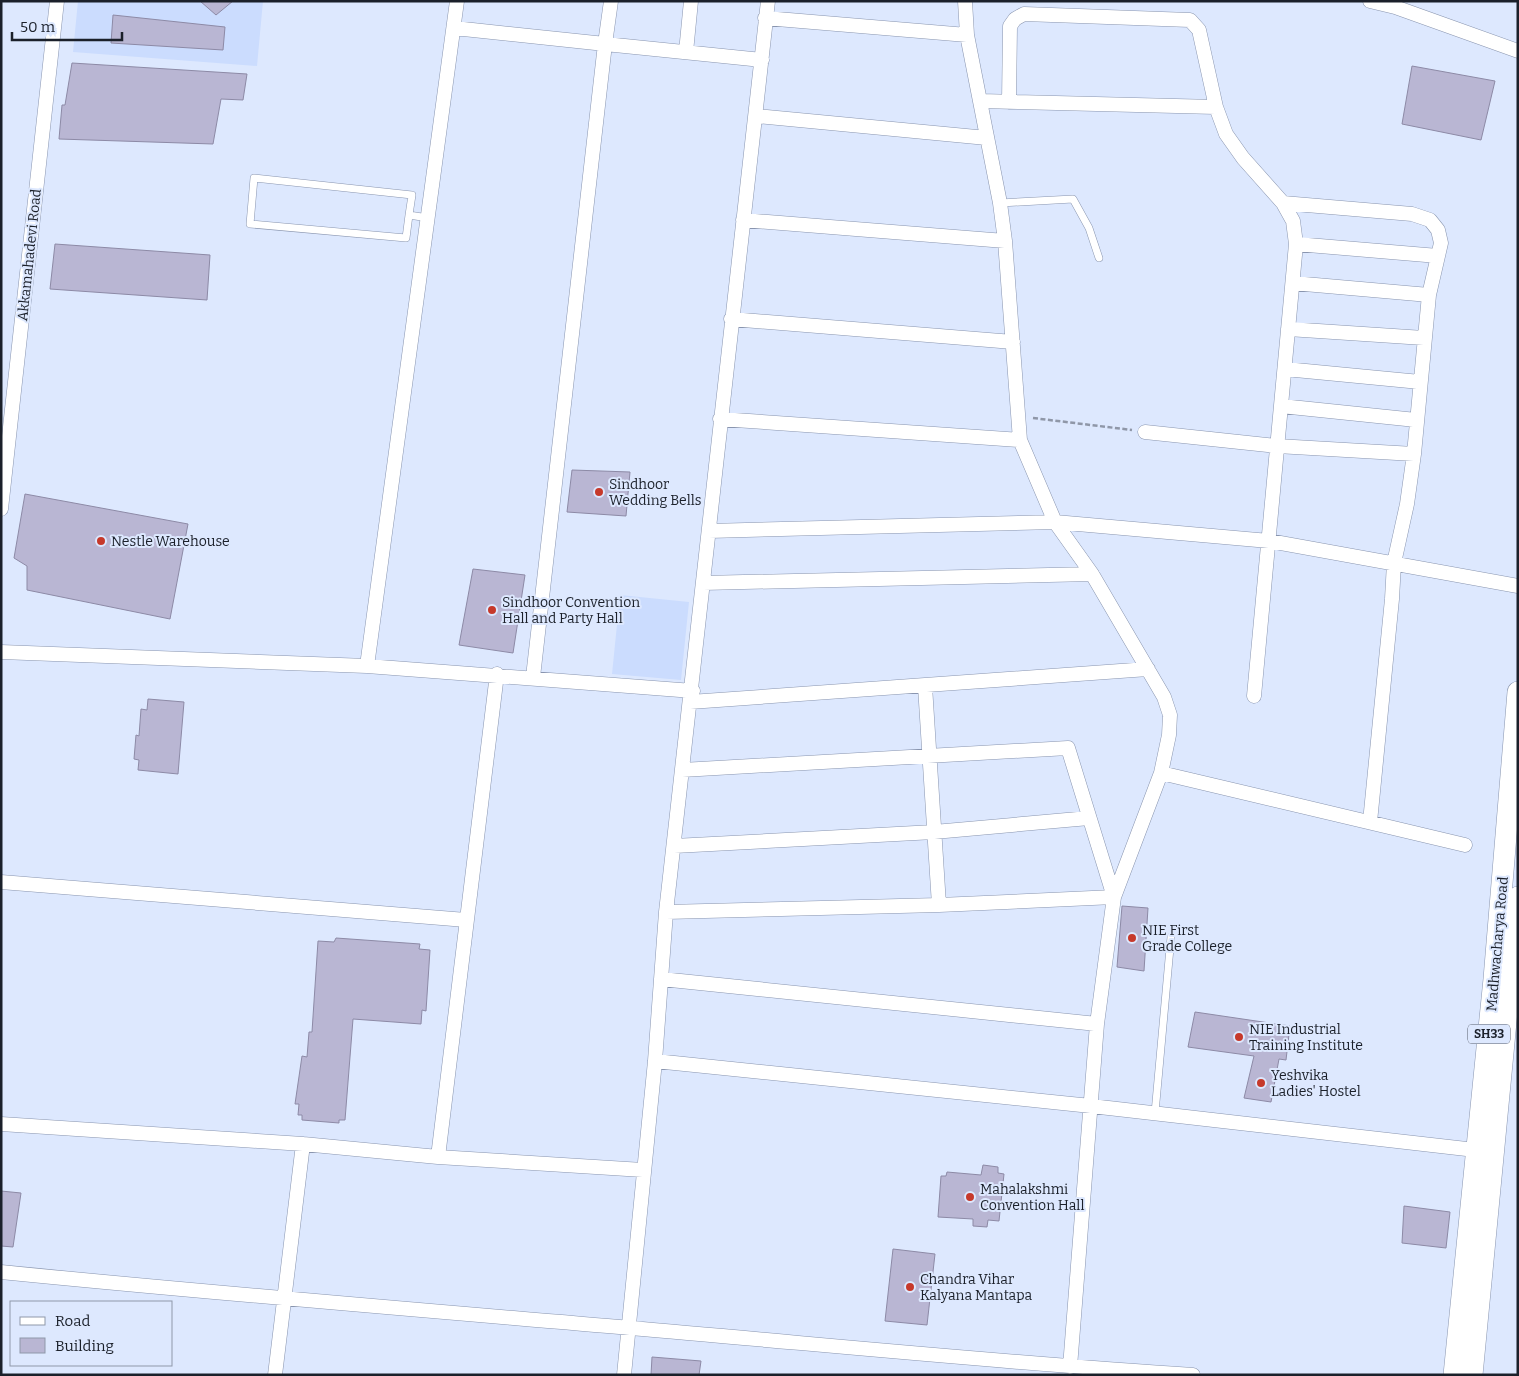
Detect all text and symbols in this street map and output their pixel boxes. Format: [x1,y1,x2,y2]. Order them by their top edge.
scale bar [12,10,122,42]
text: 50 m [20,18,56,36]
street label: Akkamahadevi Road [14,188,45,322]
place label: Sindhoor Wedding Bells [609,476,702,509]
marker: Sindhoor Wedding Bells [593,486,605,498]
place label: Nestle Warehouse [111,533,230,550]
marker: Nestle Warehouse [95,535,107,547]
place label: Sindhoor Convention Hall and Party Hall [502,594,640,627]
marker: Sindhoor Convention Hall and Party Hall [486,604,498,616]
street label: Madhwacharya Road [1483,876,1512,1012]
place label: NIE First Grade College [1142,922,1232,955]
marker: NIE First Grade College [1126,932,1138,944]
place label: NIE Industrial Training Institute [1249,1021,1363,1054]
road number: SH33 [1468,1024,1510,1044]
marker: NIE Industrial Training Institute [1233,1031,1245,1043]
place label: Yeshvika Ladies' Hostel [1271,1067,1361,1100]
marker: Yeshvika Ladies' Hostel [1255,1077,1267,1089]
place label: Mahalakshmi Convention Hall [980,1181,1084,1214]
marker: Mahalakshmi Convention Hall [964,1191,976,1203]
place label: Chandra Vihar Kalyana Mantapa [920,1271,1033,1304]
marker: Chandra Vihar Kalyana Mantapa [904,1281,916,1293]
legend [10,1301,172,1366]
text: Road [55,1312,90,1330]
text: Building [55,1337,114,1355]

